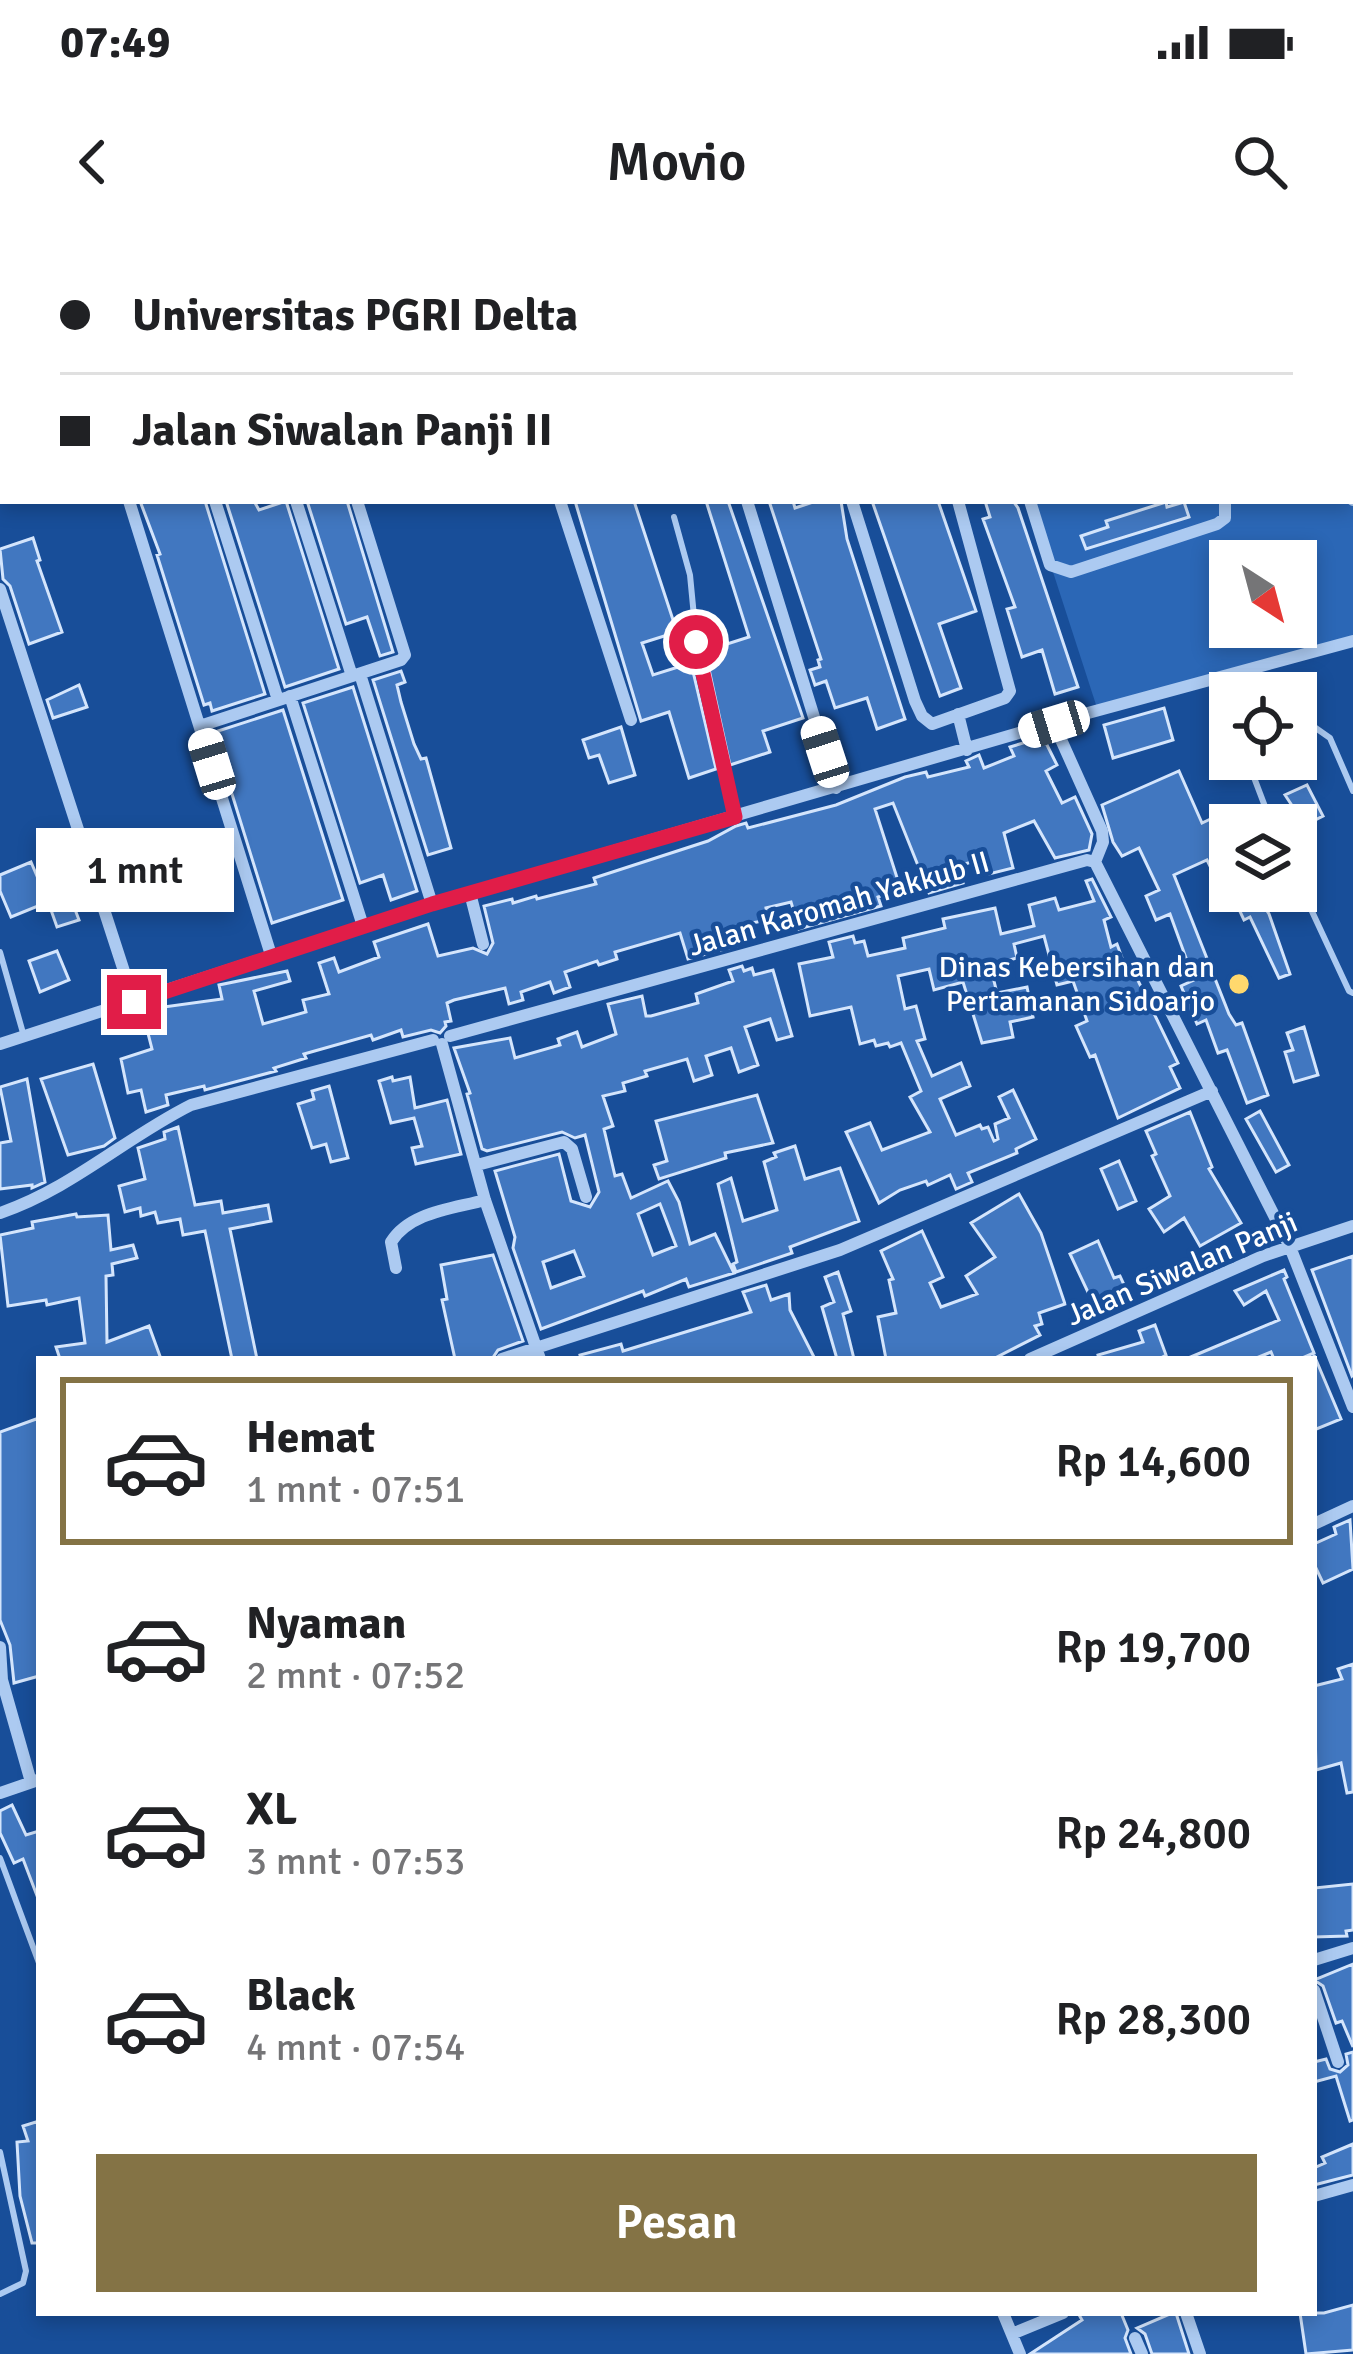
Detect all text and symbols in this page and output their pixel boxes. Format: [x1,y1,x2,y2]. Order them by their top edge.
text: 07:49 [60,15,170,70]
icon: back [60,129,126,195]
text: Movio [607,129,746,196]
icon: search [1227,129,1293,195]
text: Universitas PGRI Delta [132,288,578,343]
text: Jalan Siwalan Panji II [132,403,553,458]
north arrow [1209,540,1317,648]
map controls [1209,540,1317,912]
route start [669,615,723,669]
button: locate [1209,672,1317,780]
car [1014,696,1094,752]
car [797,712,853,792]
car [184,724,240,804]
button: layers [1209,804,1317,912]
callout: 1 mnt [35,828,233,912]
street label: Jalan Karomah Yakkub II [684,843,994,965]
text: 1 mnt [87,846,183,894]
place label: Dinas Kebersihan dan Pertamanan Sidoarjo [939,949,1215,1020]
marker: Dinas Kebersihan dan Pertamanan Sidoarjo [1226,971,1252,997]
route end [107,975,161,1029]
street label: Jalan Siwalan Panji [1061,1204,1303,1334]
icon: car [102,1407,210,1515]
text: Hemat [246,1410,375,1465]
text: Rp 14,600 [1055,1434,1251,1489]
text: 1 mnt · 07:51 [246,1465,465,1513]
icon: car [102,1593,210,1701]
text: Nyaman [246,1596,406,1651]
text: Rp 19,700 [1055,1620,1251,1675]
text: 2 mnt · 07:52 [246,1651,465,1699]
icon: car [102,1779,210,1887]
text: XL [246,1782,297,1837]
text: Rp 24,800 [1055,1806,1251,1861]
text: 3 mnt · 07:53 [246,1837,465,1885]
icon: car [102,1965,210,2073]
text: Black [246,1968,356,2023]
text: Rp 28,300 [1055,1992,1251,2047]
text: 4 mnt · 07:54 [246,2023,465,2071]
button: Pesan [96,2154,1257,2292]

